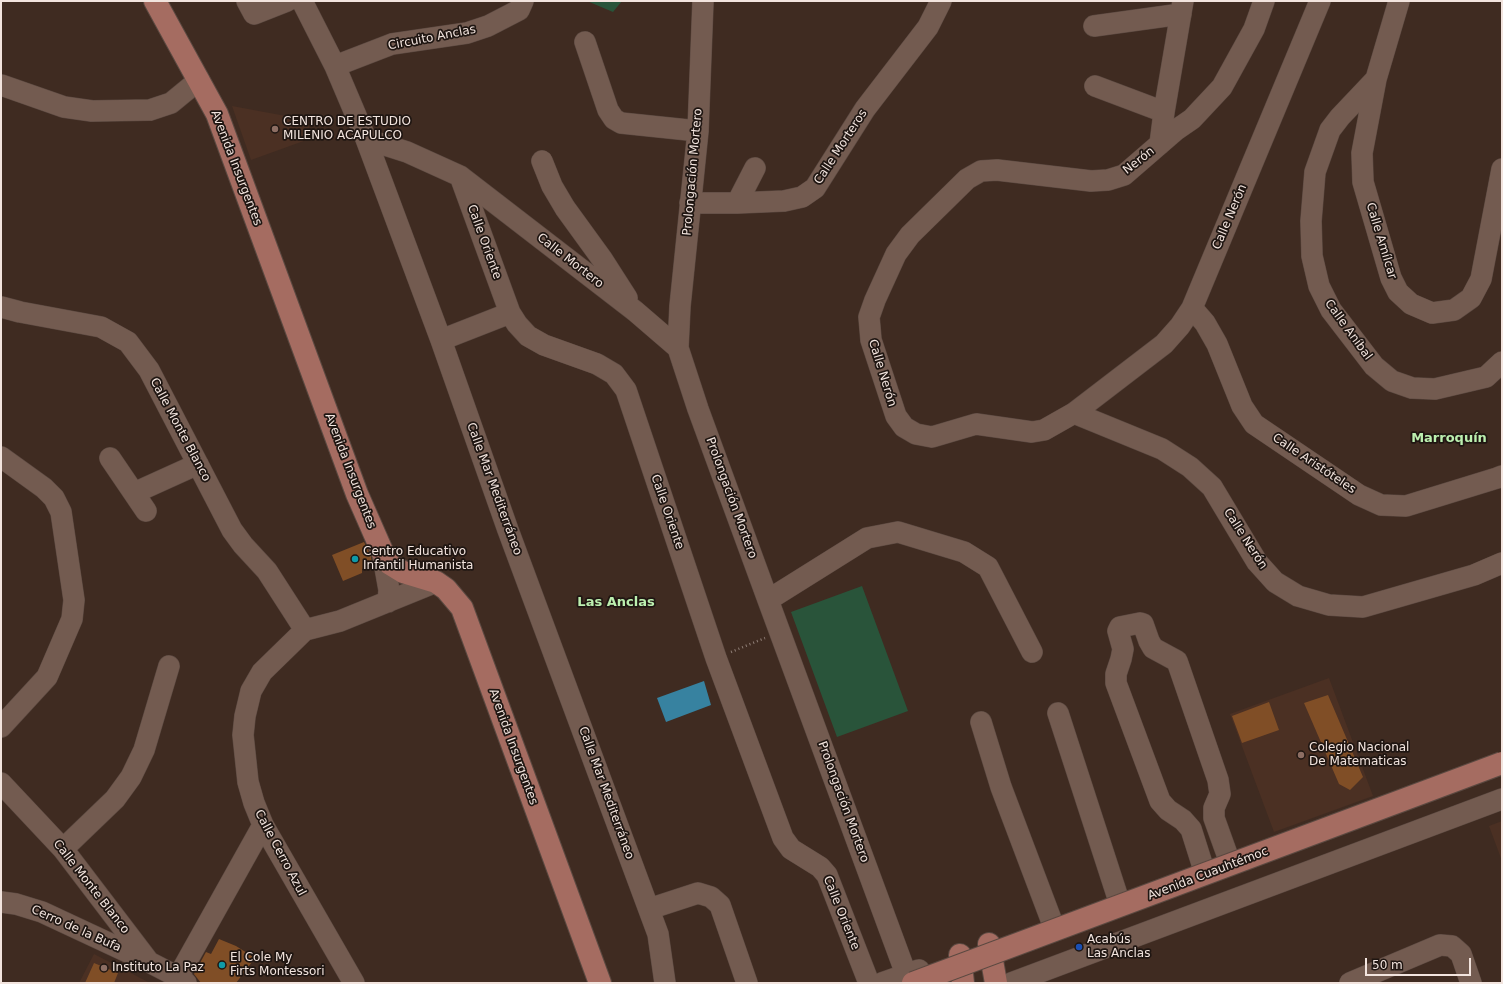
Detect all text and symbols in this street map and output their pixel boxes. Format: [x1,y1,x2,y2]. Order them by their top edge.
street label: Circuito Anclas [387,22,477,54]
street label: Calle Morteros [811,107,871,187]
street label: Avenida Insurgentes [207,108,265,228]
street label: Prolongación Mortero [680,108,706,236]
place label: CENTRO DE ESTUDIO MILENIO ACAPULCO [283,115,411,143]
marker: CENTRO DE ESTUDIO MILENIO ACAPULCO [270,124,280,134]
street label: Nerón [1120,144,1158,178]
street label: Calle Nerón [1210,182,1250,252]
street label: Calle Amílcar [1363,201,1399,281]
street label: Calle Oriente [464,203,504,281]
street label: Calle Mortero [534,231,606,291]
street label: Calle Aníbal [1321,297,1375,363]
street label: Calle Nerón [865,338,899,408]
street label: Calle Monte Blanco [147,376,213,484]
street label: Avenida Insurgentes [321,411,379,531]
street label: Calle Mar Mediterráneo [463,421,525,557]
street label: Calle Aristóteles [1270,431,1358,497]
district label: Marroquín [1411,431,1487,447]
street label: Prolongación Mortero [702,436,760,560]
street label: Calle Oriente [647,473,687,551]
street label: Calle Nerón [1220,506,1270,572]
place label: Centro Educativo Infantil Humanista [363,545,473,573]
marker: Centro Educativo Infantil Humanista [350,554,360,564]
district label: Las Anclas [577,595,655,611]
street label: Avenida Insurgentes [485,687,541,807]
street label: Calle Mar Mediterráneo [575,725,637,861]
street label: Prolongación Mortero [814,740,872,864]
place label: Colegio Nacional De Matematicas [1309,741,1409,769]
marker: Colegio Nacional De Matematicas [1296,750,1306,760]
street label: Calle Cerro Azul [251,808,309,898]
street label: Calle Monte Blanco [50,837,132,937]
street label: Avenida Cuauhtémoc [1146,844,1270,904]
street label: Calle Oriente [820,874,862,952]
street label: Cerro de la Bufa [29,903,123,955]
place label: Acabús Las Anclas [1087,933,1150,961]
marker: Acabús Las Anclas [1074,942,1084,952]
scale bar [1367,950,1473,976]
place label: El Cole My Firts Montessori [230,951,325,979]
text: 50 m [1372,958,1403,972]
marker: El Cole My Firts Montessori [217,960,227,970]
place label: Instituto La Paz [112,961,204,975]
marker: Instituto La Paz [99,963,109,973]

